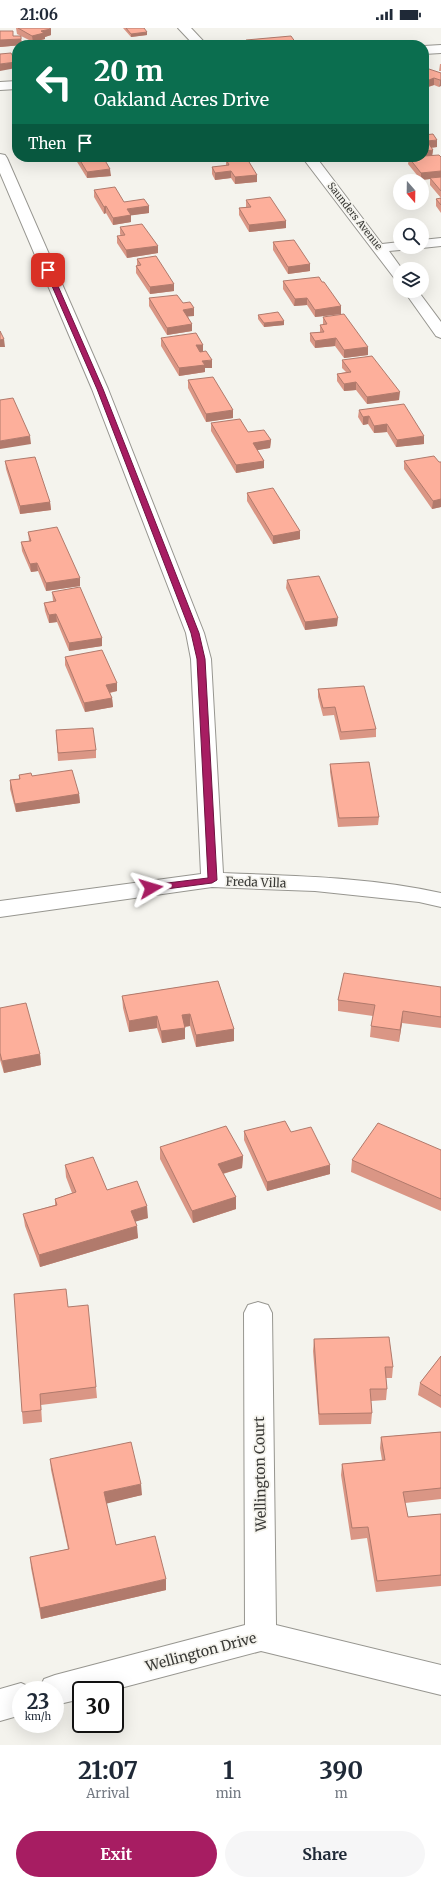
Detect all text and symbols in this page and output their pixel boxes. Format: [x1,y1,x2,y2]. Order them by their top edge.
text: 21:06 [20,5,58,24]
text: 20 m [94,53,163,89]
icon: left [28,56,80,108]
text: Oakland Acres Drive [94,88,269,111]
icon: arrive [74,132,96,154]
text: Then [28,134,66,153]
north arrow [393,174,429,210]
map controls [393,174,429,298]
street label: Saunders Avenue [325,180,385,252]
button: search [393,218,429,254]
pin [31,253,65,287]
icon: arrive [37,259,59,281]
button: layers [393,262,429,298]
position arrow [130,867,172,909]
street label: Freda Villa [225,873,287,891]
street label: Wellington Court [250,1416,270,1533]
street label: Wellington Drive [143,1629,258,1676]
speed limit sign: 30 [72,1681,124,1733]
text: 23 [27,1689,49,1714]
text: km/h [25,1710,51,1723]
text: 21:07 [78,1755,138,1786]
text: 1 [223,1755,234,1786]
text: 390 [319,1755,363,1786]
text: Arrival [86,1785,130,1802]
text: min [216,1785,241,1802]
text: m [335,1785,348,1802]
button: Exit [16,1831,217,1877]
button: Share [225,1831,425,1877]

